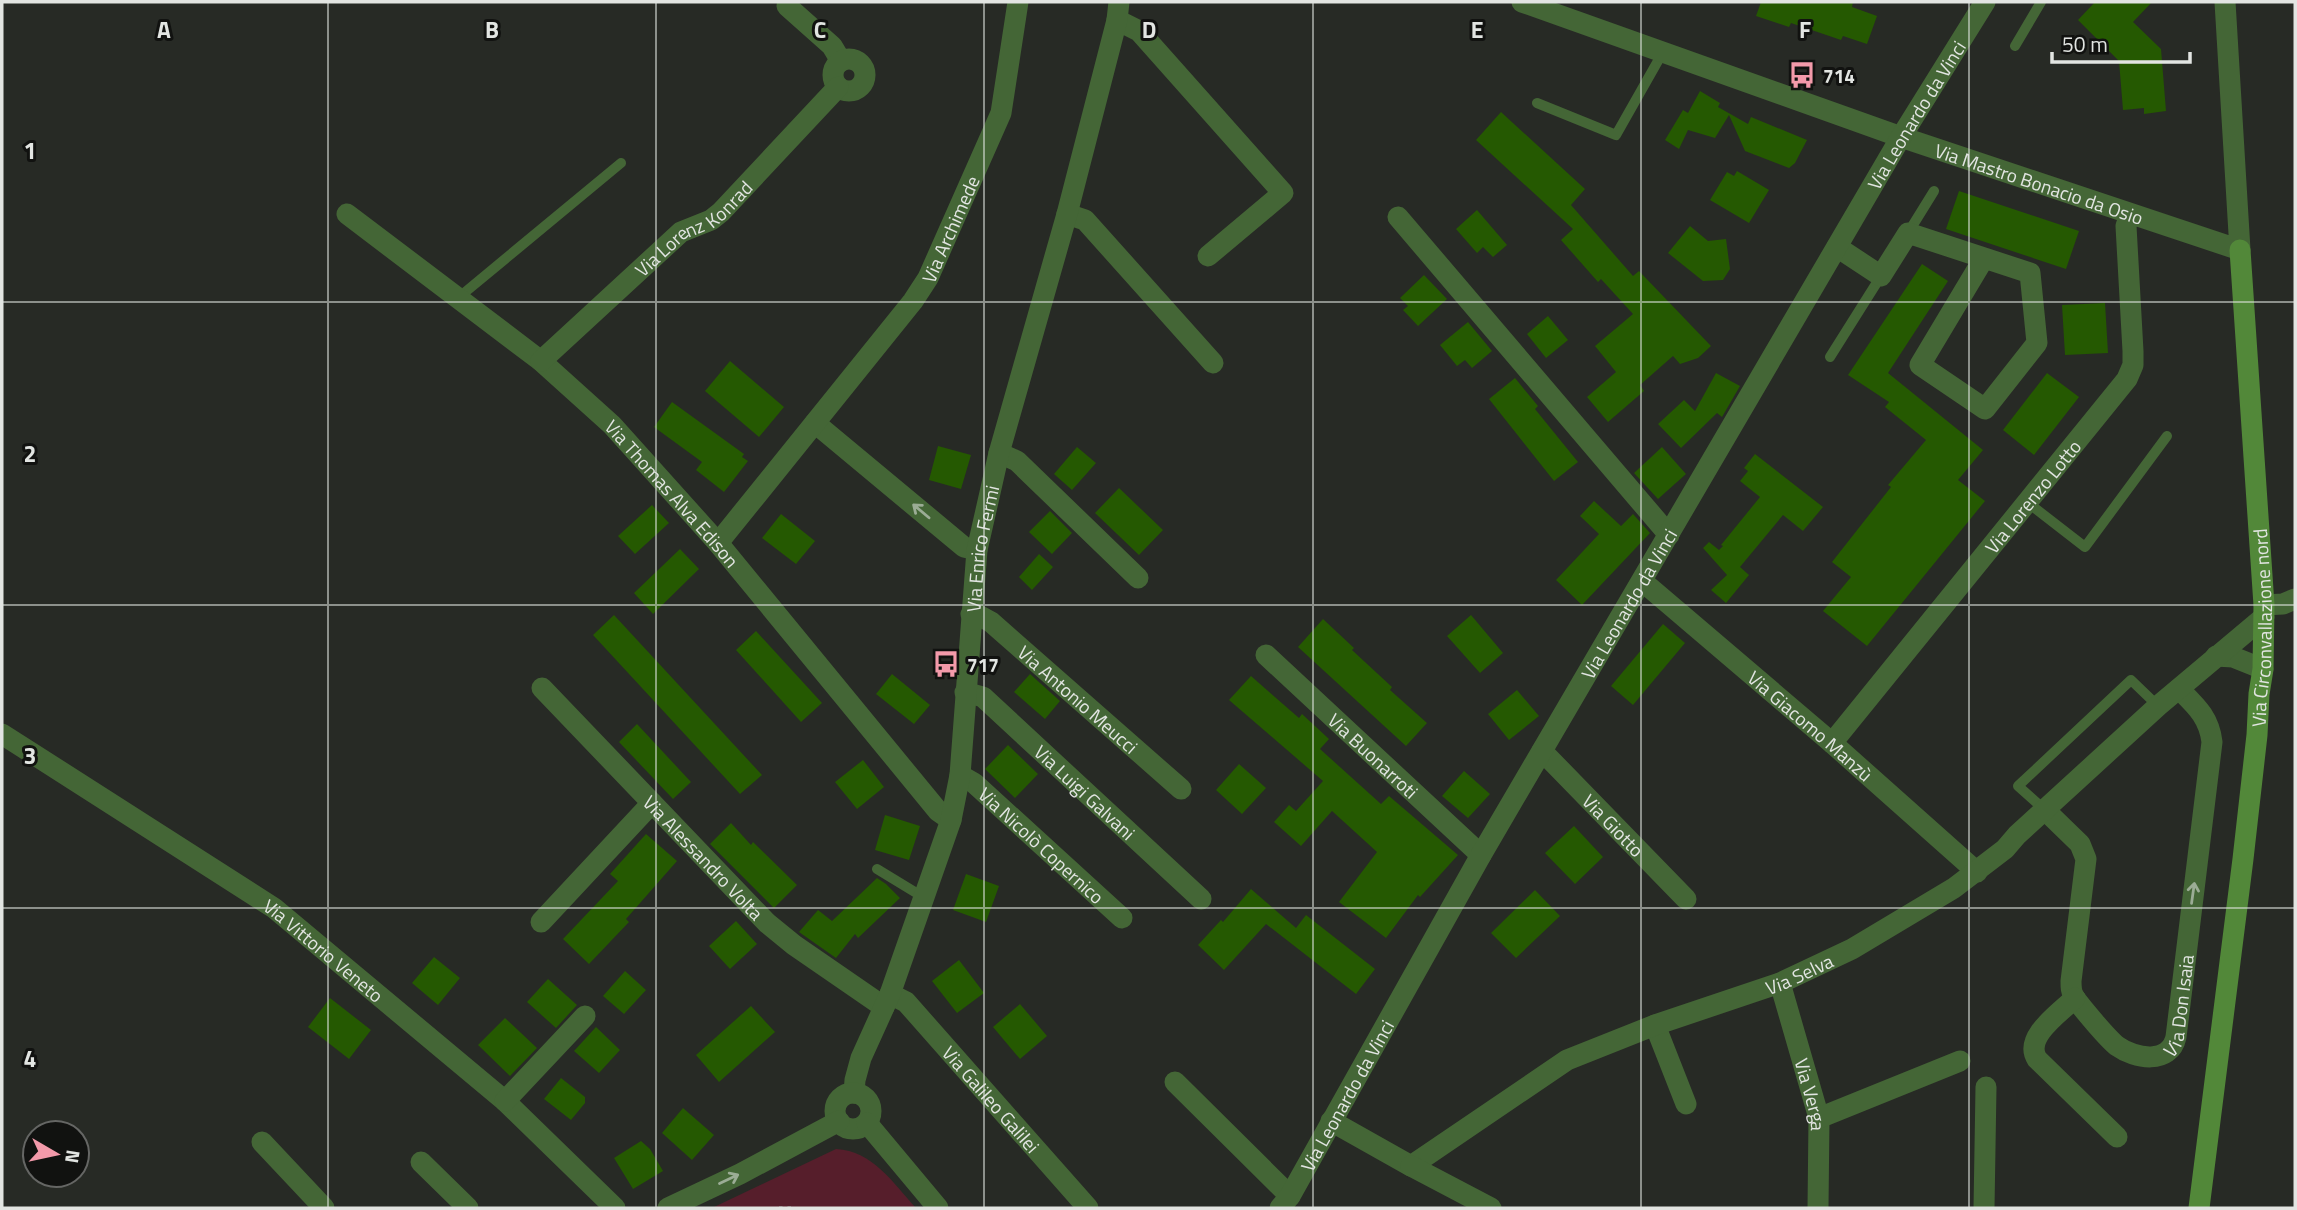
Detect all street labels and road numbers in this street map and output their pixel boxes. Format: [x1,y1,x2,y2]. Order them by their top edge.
street label: Via Leonardo da Vinci [1859,35,1972,194]
street label: Via Mastro Bonacio da Osio [1931,135,2147,231]
street label: Via Archimede [913,171,986,287]
street label: Via Lorenz Konrad [628,173,759,283]
street label: Via Thomas Alva Edison [599,412,747,573]
street label: Via Lorenzo Lotto [1977,433,2087,559]
street label: Via Enrico Fermi [958,482,1006,613]
street label: Via Leonardo da Vinci [1573,523,1684,684]
street label: Via Circonvallazione nord [2243,528,2279,728]
street label: Via Antonio Meucci [1012,638,1145,760]
street label: Via Giacomo Manzù [1742,663,1880,788]
street label: Via Buonarroti [1322,706,1425,805]
street label: Via Luigi Galvani [1028,737,1142,846]
street label: Via Nicolò Copernico [972,780,1111,910]
street label: Via Giotto [1576,787,1651,863]
street label: Via Alessandro Volta [637,788,771,926]
street label: Via Vittorio Veneto [258,891,390,1009]
street label: Via Selva [1761,945,1838,1001]
street label: Via Don Isaia [2156,952,2201,1063]
street label: Via Leonardo da Vinci [1292,1014,1400,1176]
street label: Via Galileo Galilei [936,1039,1047,1159]
street label: Via Verga [1788,1054,1834,1131]

